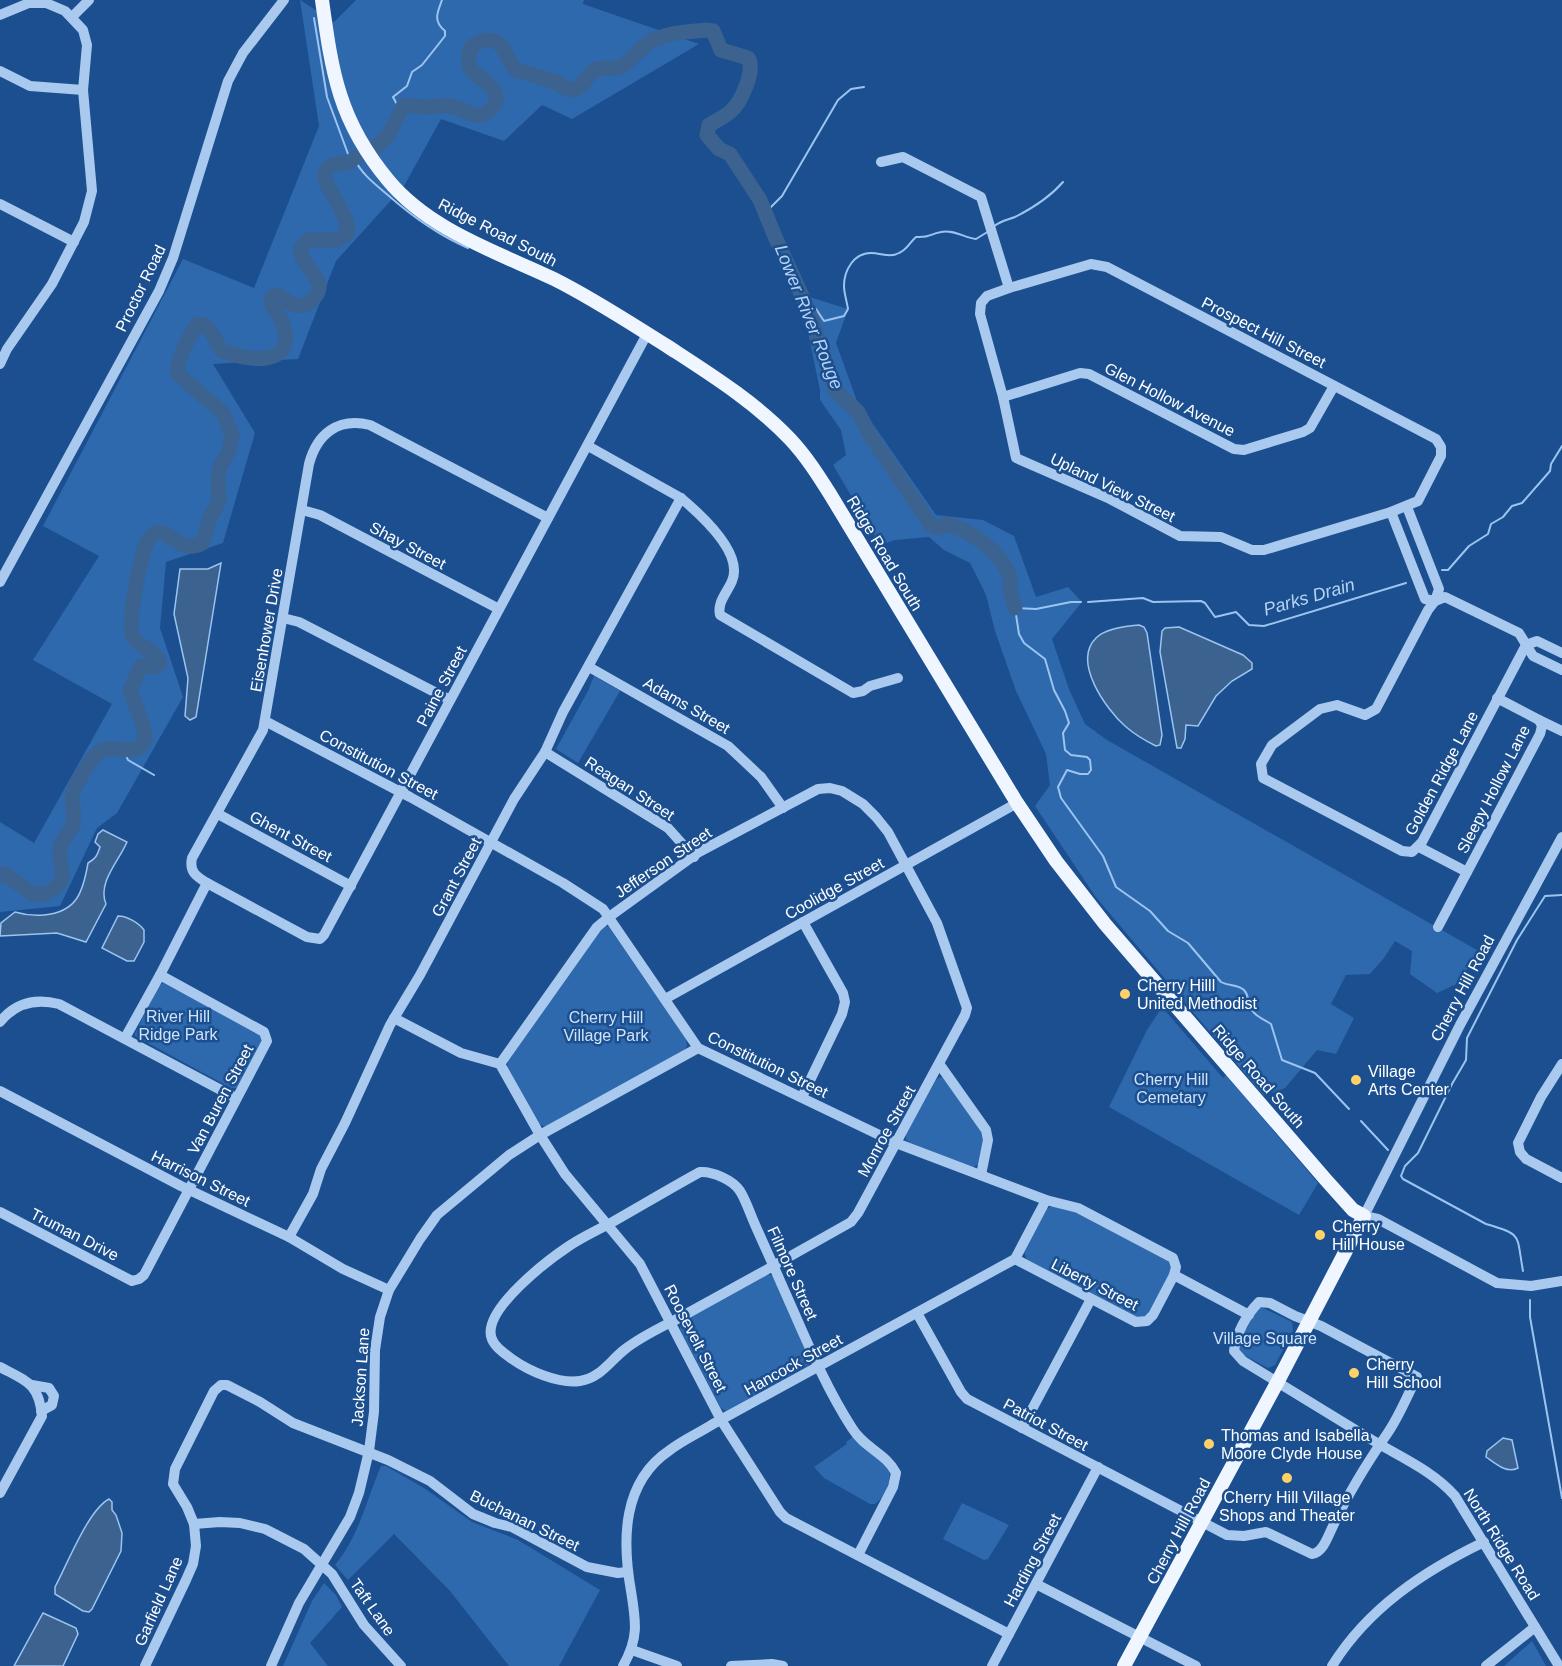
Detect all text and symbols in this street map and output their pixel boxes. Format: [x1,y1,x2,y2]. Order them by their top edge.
street label: Ridge Road South [436,195,560,270]
street label: Proctor Road [112,242,169,334]
water label: Lower River Rouge [771,242,847,392]
street label: Prospect Hill Street [1199,294,1329,371]
street label: Glen Hollow Avenue [1102,359,1238,440]
street label: Upland View Street [1048,450,1178,525]
street label: Ridge Road South [844,493,926,614]
street label: Shay Street [367,518,449,573]
street label: Eisenhower Drive [247,567,286,693]
water label: Parks Drain [1261,574,1357,620]
street label: Paine Street [413,643,470,729]
street label: Adams Street [641,674,733,737]
street label: Golden Ridge Lane [1402,708,1481,838]
street label: Sleepy Hollow Lane [1454,722,1533,856]
street label: Constitution Street [317,726,441,803]
street label: Reagan Street [582,753,678,824]
street label: Ghent Street [247,808,335,866]
street label: Jefferson Street [612,824,715,901]
street label: Grant Street [428,834,485,920]
street label: Coolidge Street [782,854,887,923]
street label: Cherry Hill Road [1427,932,1497,1044]
place label: Cherry Hilll United Methodist [1137,977,1258,1012]
marker: Cherry Hilll United Methodist [1118,987,1132,1001]
park label: River Hill Ridge Park [138,1008,219,1043]
park label: Cherry Hill Village Park [563,1009,650,1044]
street label: Ridge Road South [1209,1021,1308,1131]
street label: Constitution Street [705,1028,831,1101]
street label: Van Buren Street [184,1041,257,1157]
place label: Village Arts Center [1368,1063,1450,1098]
park label: Cherry Hill Cemetary [1134,1071,1208,1106]
marker: Village Arts Center [1349,1073,1363,1087]
street label: Monroe Street [854,1082,919,1180]
street label: Harrison Street [149,1147,253,1210]
street label: Truman Drive [28,1205,122,1264]
place label: Cherry Hill House [1332,1218,1405,1253]
street label: Filmore Street [764,1224,821,1323]
marker: Cherry Hill House [1313,1228,1327,1242]
street label: Liberty Street [1049,1255,1142,1314]
street label: Roosevelt Street [661,1282,730,1395]
street label: Jackson Lane [349,1327,372,1427]
street label: Hancock Street [741,1330,846,1398]
park label: Village Square [1213,1330,1317,1347]
place label: Cherry Hill School [1366,1356,1442,1391]
marker: Cherry Hill School [1347,1366,1361,1380]
street label: Patriot Street [1001,1395,1091,1454]
place label: Thomas and Isabella Moore Clyde House [1221,1427,1370,1462]
marker: Thomas and Isabella Moore Clyde House [1202,1437,1216,1451]
marker: Cherry Hill Village Shops and Theater [1280,1471,1294,1485]
street label: Cherry Hill Road [1143,1475,1213,1587]
street label: North Ridge Road [1460,1485,1543,1603]
street label: Buchanan Street [467,1487,583,1554]
place label: Cherry Hill Village Shops and Theater [1219,1489,1356,1524]
street label: Harding Street [1001,1510,1064,1610]
street label: Garfield Lane [131,1554,186,1649]
street label: Taft Lane [347,1575,398,1639]

